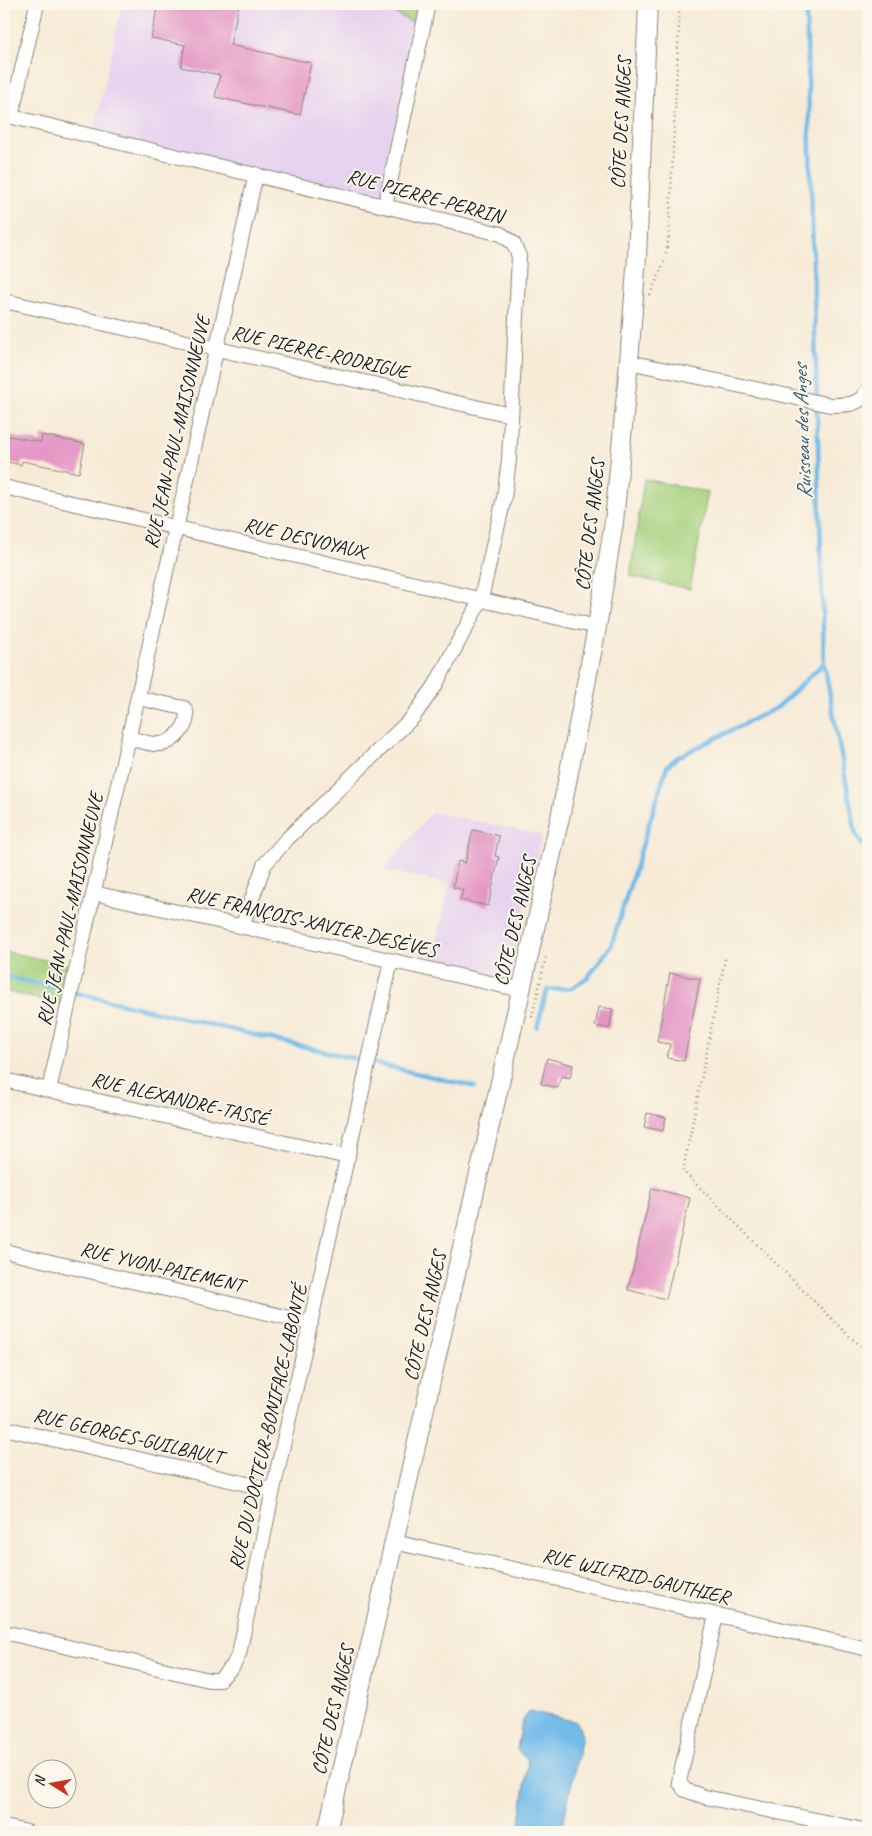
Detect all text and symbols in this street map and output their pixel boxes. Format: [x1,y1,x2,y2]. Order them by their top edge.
street label: CÔTE DES ANGES [605,53,637,190]
street label: RUE PIERRE-PERRIN [344,163,509,230]
street label: RUE JEAN-PAUL-MAISONNEUVE [138,310,217,551]
street label: RUE PIERRE-RODRIGUE [229,320,413,385]
water label: Ruisseau des Anges [787,361,817,500]
street label: CÔTE DES ANGES [570,455,611,592]
street label: RUE DESVOYAUX [242,512,372,565]
street label: RUE JEAN-PAUL-MAISONNEUVE [31,787,110,1028]
street label: CÔTE DES ANGES [488,851,543,988]
street label: RUE FRANÇOIS-XAVIER-DESÈVES [184,881,442,964]
street label: RUE ALEXANDRE-TASSÉ [89,1066,273,1132]
street label: RUE YVON-PAIEMENT [78,1236,250,1299]
street label: CÔTE DES ANGES [398,1246,453,1383]
street label: RUE DU DOCTEUR-BONIFACE-LABONTÉ [223,1280,313,1572]
street label: RUE GEORGES-GUILBAULT [31,1402,230,1471]
street label: RUE WILFRID-GAUTHIER [540,1542,734,1610]
street label: CÔTE DES ANGES [306,1640,361,1777]
north arrow [28,1758,78,1808]
text: N [31,1773,49,1787]

